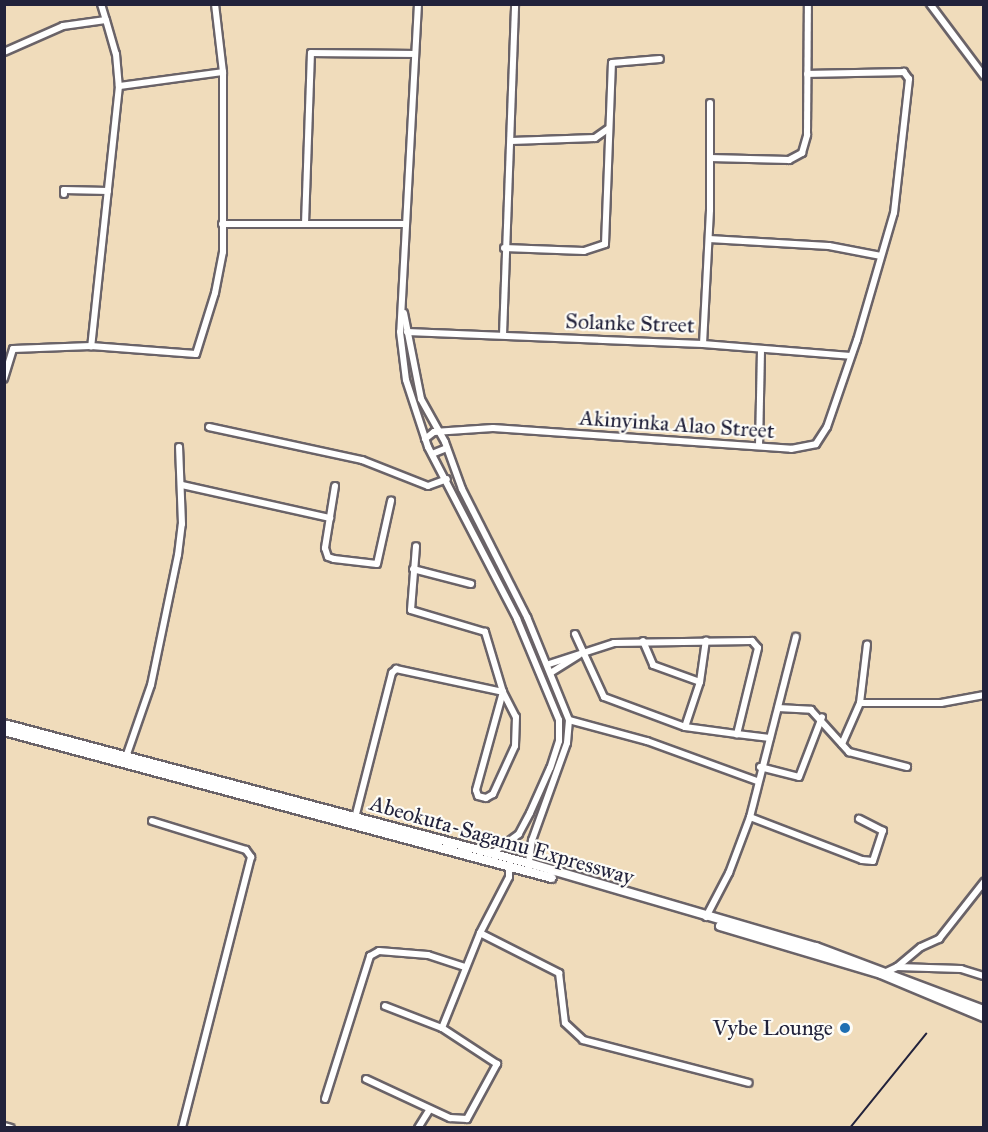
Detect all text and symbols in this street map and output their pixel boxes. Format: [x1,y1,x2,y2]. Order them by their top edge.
street label: Solanke Street [565,308,695,338]
street label: Akinyinka Alao Street [578,404,776,444]
street label: Abeokuta-Sagamu Expressway [367,790,637,890]
place label: Vybe Lounge [713,1015,833,1041]
marker: Vybe Lounge [838,1021,852,1035]

